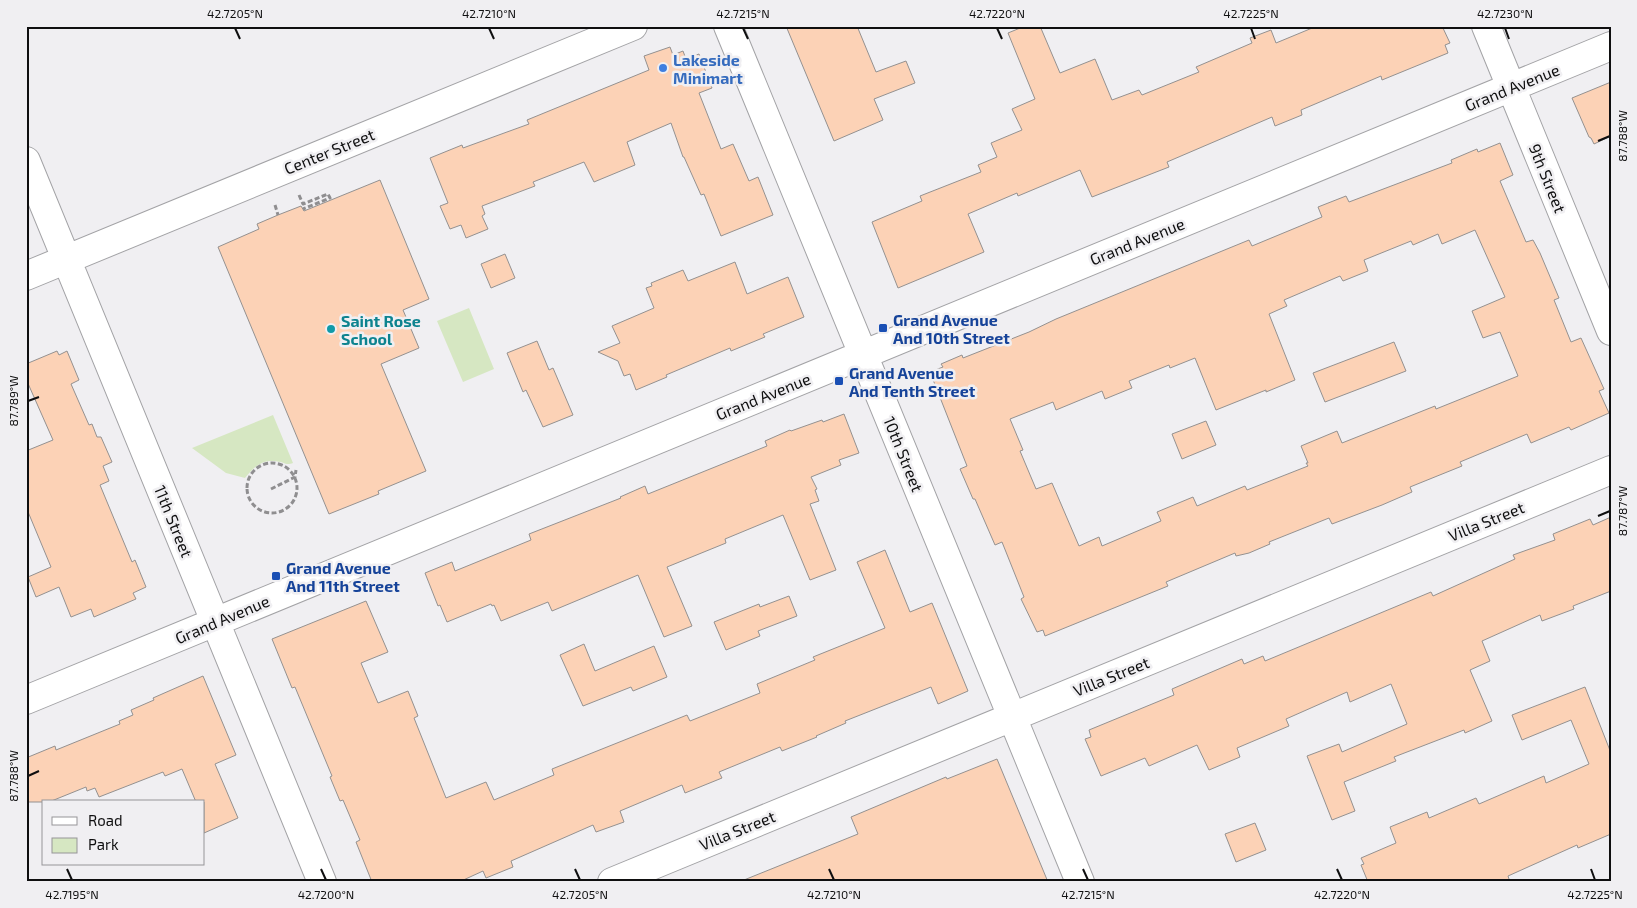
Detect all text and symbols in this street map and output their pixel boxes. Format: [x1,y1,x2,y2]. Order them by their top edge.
text: 42.7205°N [207,6,263,20]
text: 42.7210°N [462,6,516,20]
text: 42.7215°N [716,6,770,20]
text: 42.7220°N [969,6,1025,20]
text: 42.7225°N [1223,6,1279,20]
text: 42.7230°N [1477,6,1533,20]
place label: Lakeside Minimart [673,50,743,87]
street label: Grand Avenue [1462,59,1562,115]
marker: Lakeside Minimart [657,62,669,74]
text: 87.788°W [1615,110,1629,162]
street label: Center Street [281,124,377,178]
street label: 9th Street [1526,141,1570,215]
street label: Grand Avenue [1087,213,1187,269]
place label: Grand Avenue And 10th Street [893,310,1010,347]
place label: Saint Rose School [341,311,421,348]
marker: Grand Avenue And 10th Street [877,322,889,334]
marker: Saint Rose School [325,323,337,335]
place label: Grand Avenue And Tenth Street [849,363,976,400]
street label: Grand Avenue [713,368,813,424]
text: 87.789°W [6,375,20,427]
marker: Grand Avenue And Tenth Street [833,375,845,387]
street label: 10th Street [880,414,928,494]
street label: 11th Street [151,482,197,560]
text: 87.787°W [1615,486,1629,536]
street label: Villa Street [1445,497,1527,545]
place label: Grand Avenue And 11th Street [286,558,400,595]
marker: Grand Avenue And 11th Street [270,570,282,582]
street label: Grand Avenue [172,591,272,647]
street label: Villa Street [1070,652,1152,700]
text: 87.788°W [6,750,20,802]
legend [42,800,205,866]
street label: Villa Street [696,806,778,854]
text: Road [88,811,123,829]
text: Park [88,835,119,853]
text: 42.7195°N [45,887,99,901]
text: 42.7200°N [298,887,354,901]
text: 42.7205°N [552,887,608,901]
text: 42.7210°N [807,887,861,901]
text: 42.7215°N [1061,887,1115,901]
text: 42.7220°N [1314,887,1370,901]
text: 42.7225°N [1567,887,1623,901]

